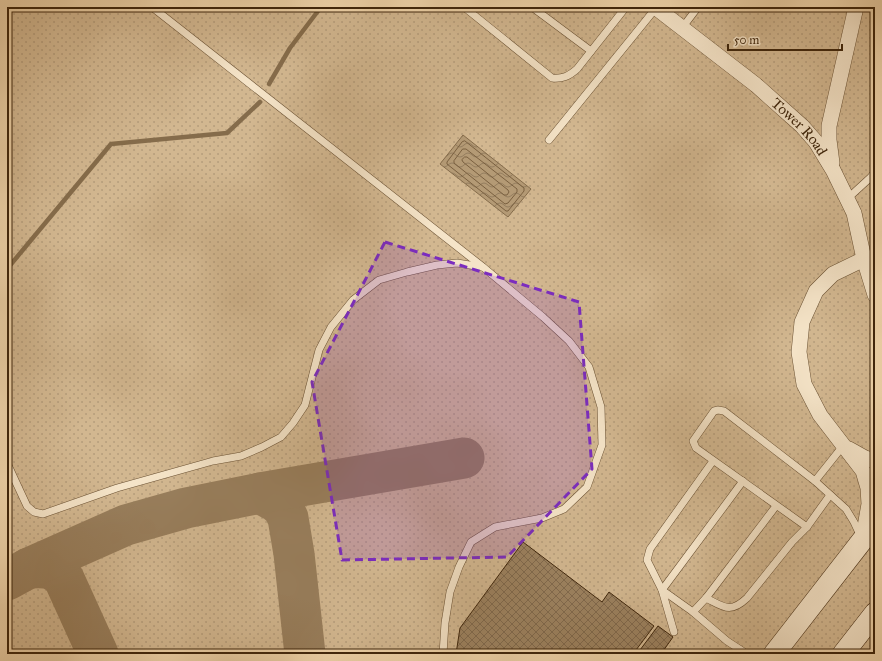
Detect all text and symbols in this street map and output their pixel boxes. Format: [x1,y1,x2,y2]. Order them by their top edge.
scale bar [728,26,842,52]
text: 50 m [734,33,759,47]
street label: Tower Road [768,94,831,159]

